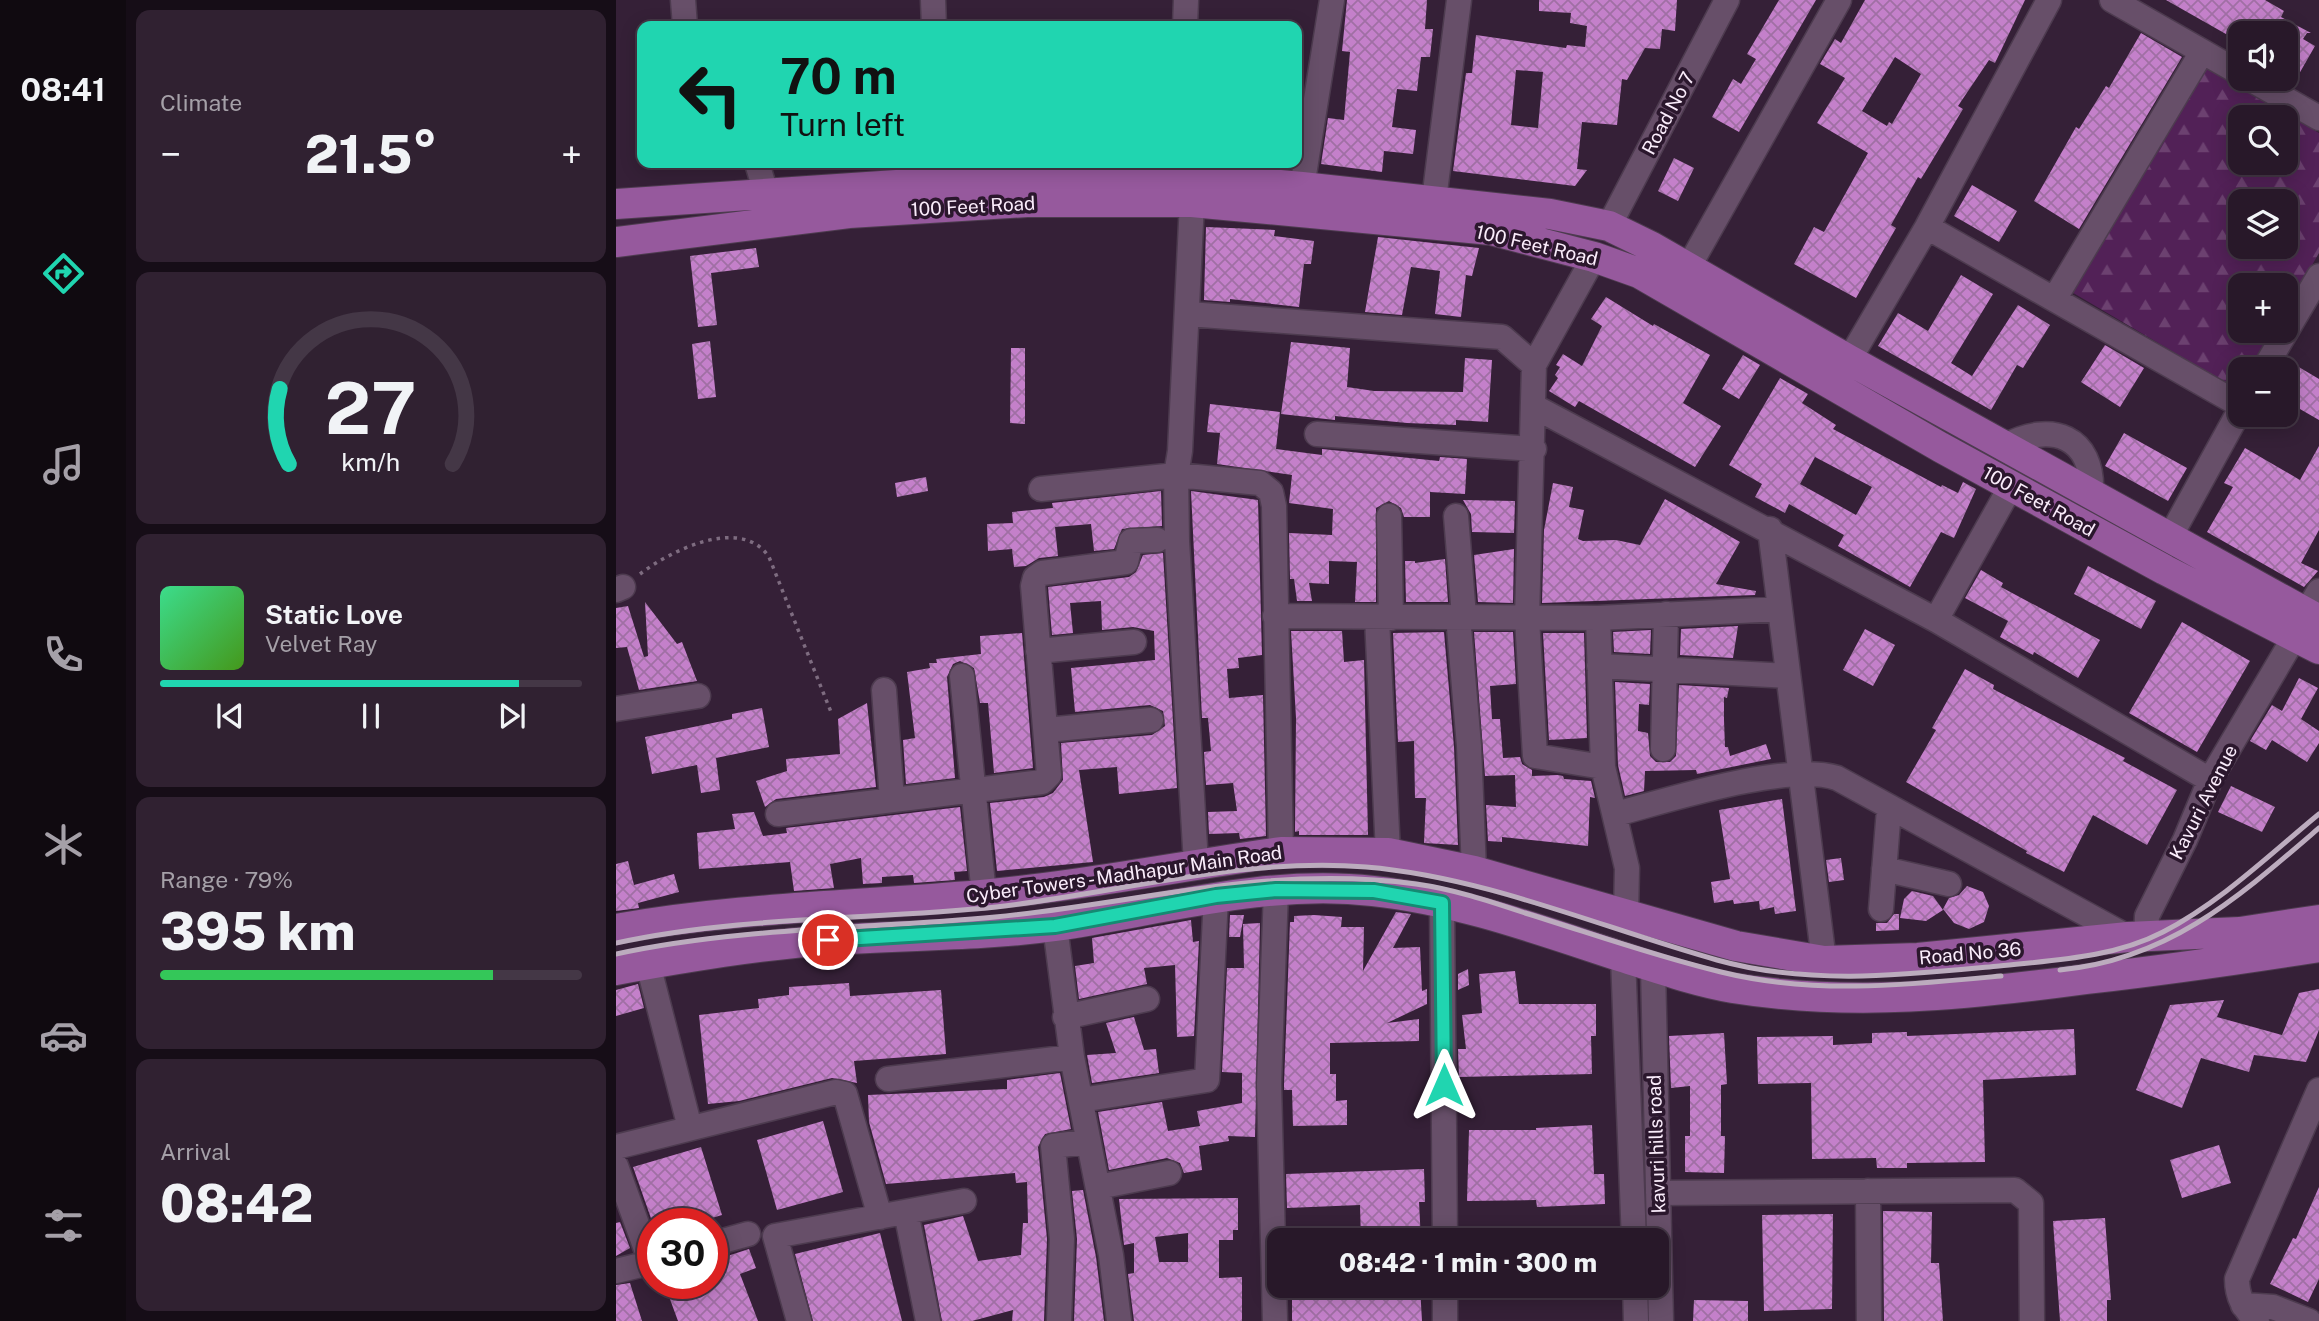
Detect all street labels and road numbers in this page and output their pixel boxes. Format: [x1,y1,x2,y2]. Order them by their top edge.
street label: Road No 7 [1637,68,1699,158]
street label: 100 Feet Road [910,192,1036,220]
street label: 100 Feet Road [1474,220,1600,270]
street label: 100 Feet Road [1979,461,2099,541]
street label: Kavuri Avenue [2165,741,2241,863]
street label: Cyber Towers - Madhapur Main Road [965,841,1283,907]
street label: Road No 36 [1918,938,2022,968]
street label: kavuri hills road [1643,1074,1669,1214]

